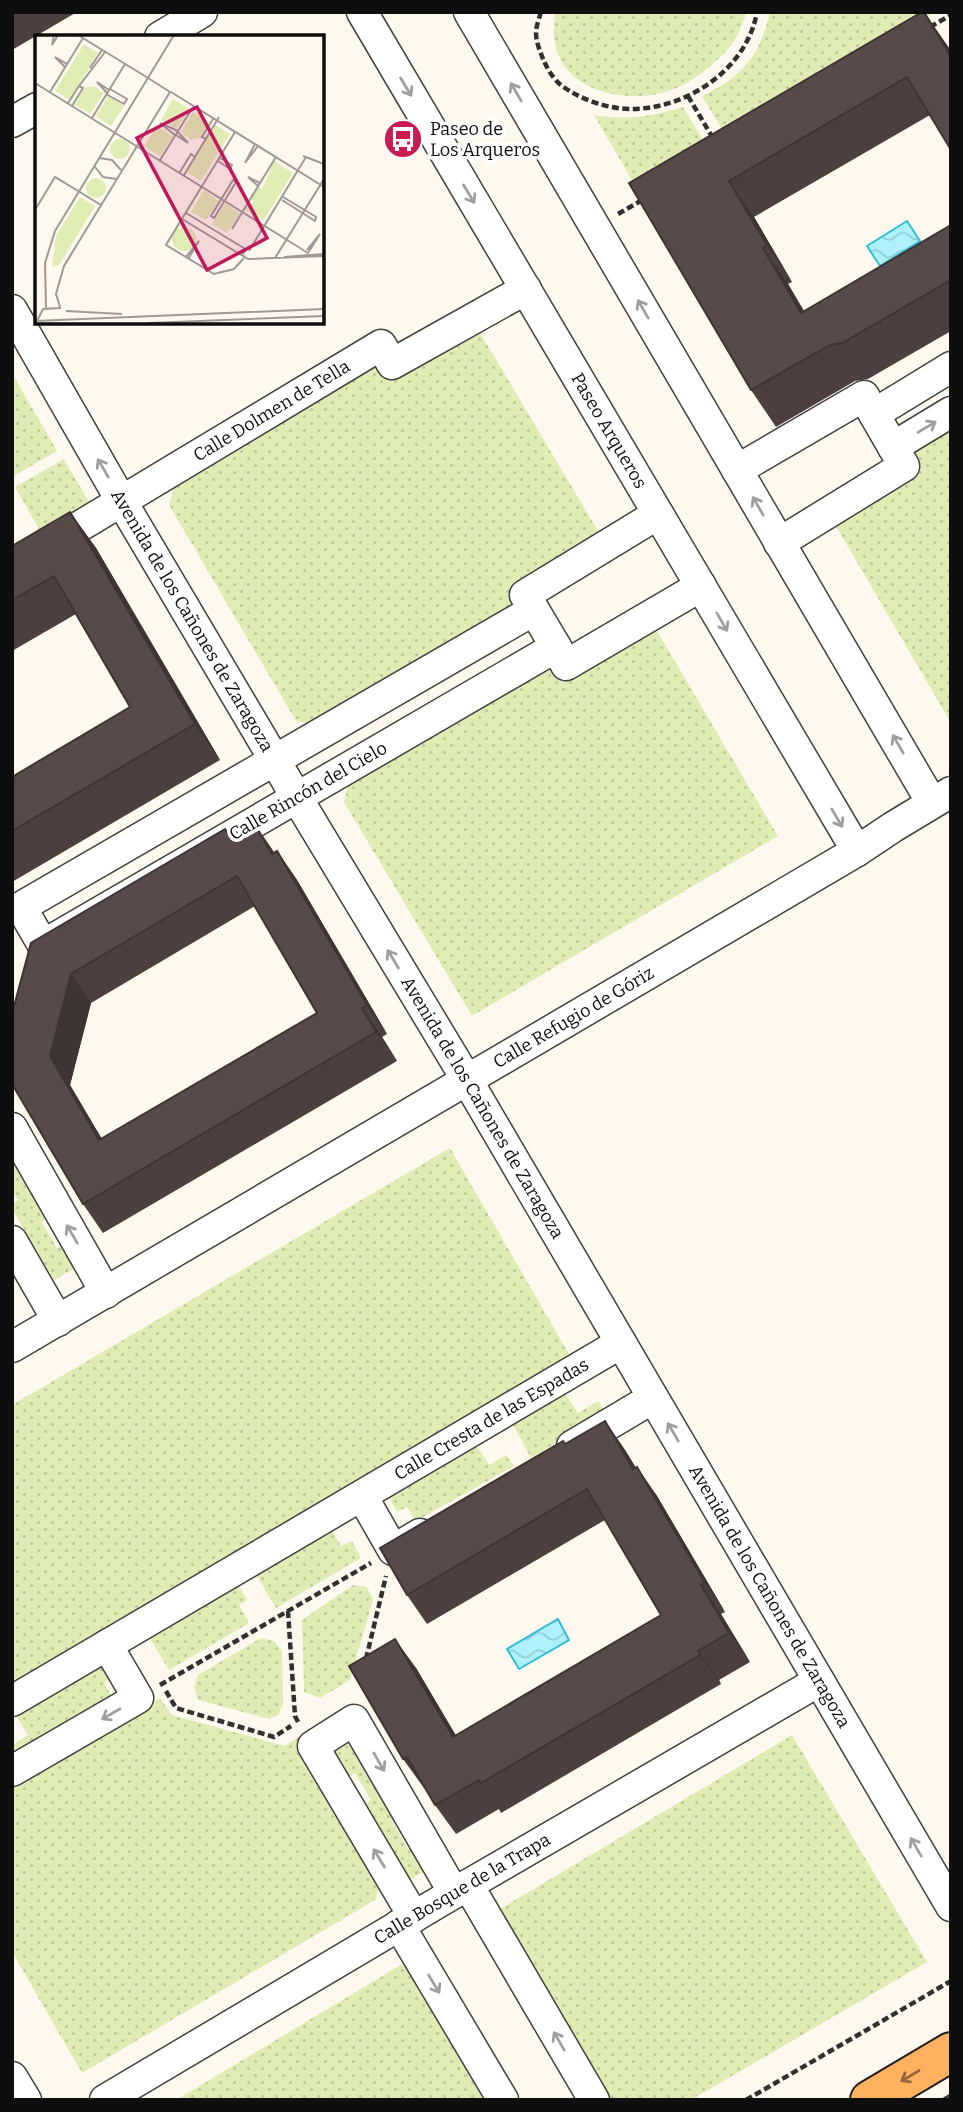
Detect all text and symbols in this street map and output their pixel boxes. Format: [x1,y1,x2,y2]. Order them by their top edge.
inset map [35,35,324,324]
one-way arrow [400,76,414,96]
one-way arrow [509,82,523,102]
bus stop icon: Paseo de Los Arqueros [382,118,424,160]
place label: Paseo de Los Arqueros [430,118,540,161]
one-way arrow [463,183,477,203]
one-way arrow [636,300,650,320]
street label: Calle Dolmen de Tella [189,355,354,466]
street label: Paseo Arqueros [566,369,652,492]
one-way arrow [916,419,936,433]
one-way arrow [96,458,110,478]
street label: Avenida de los Cañones de Zaragoza [106,485,278,756]
one-way arrow [751,496,765,516]
one-way arrow [716,611,729,632]
one-way arrow [891,735,905,755]
street label: Calle Rincón del Cielo [225,737,391,845]
one-way arrow [831,807,844,828]
one-way arrow [386,949,400,969]
street label: Calle Refugio de Góriz [489,962,658,1073]
street label: Avenida de los Cañones de Zaragoza [396,972,569,1243]
one-way arrow [65,1224,79,1244]
street label: Calle Cresta de las Espadas [390,1353,593,1485]
one-way arrow [666,1423,680,1443]
street label: Avenida de los Cañones de Zaragoza [684,1461,855,1732]
one-way arrow [101,1707,121,1721]
one-way arrow [372,1752,386,1772]
street label: Calle Bosque de la Trapa [370,1828,554,1949]
one-way arrow [909,1837,923,1857]
one-way arrow [372,1848,386,1868]
one-way arrow [427,1973,441,1993]
one-way arrow [552,2031,566,2051]
one-way arrow [901,2069,921,2083]

